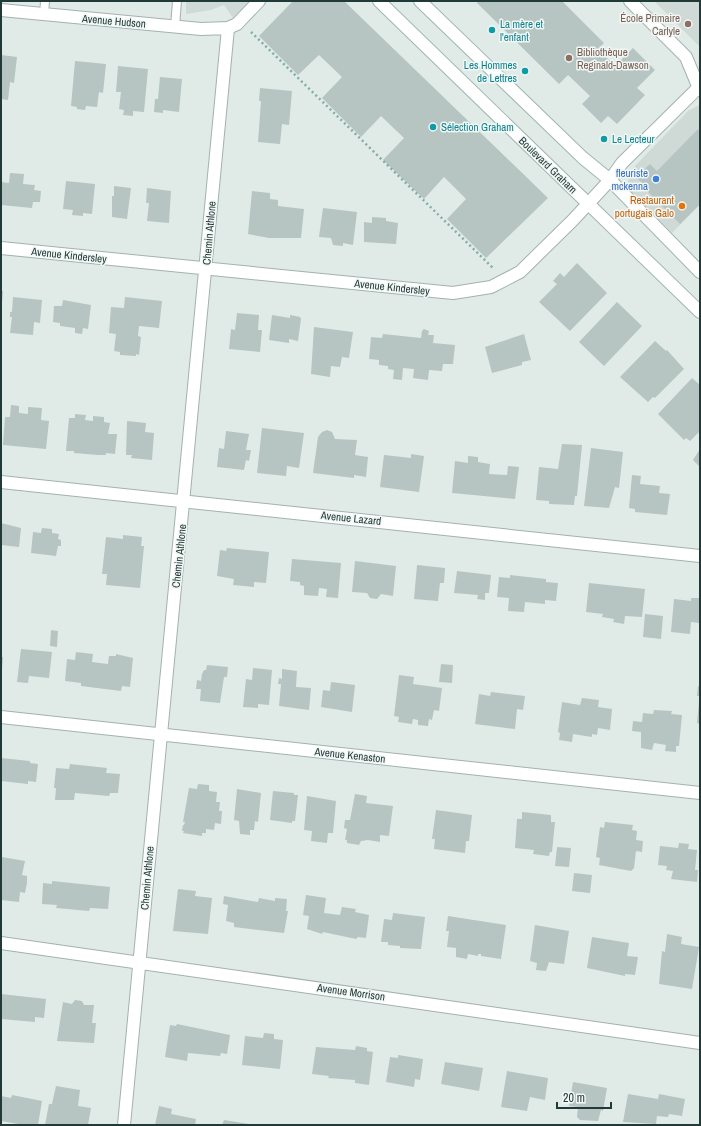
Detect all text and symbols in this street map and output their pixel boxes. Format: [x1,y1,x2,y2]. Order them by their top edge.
street label: Avenue Hudson [80,11,147,31]
place label: École Primaire Carlyle [620,11,680,38]
place label: La mère et l'enfant [500,17,544,44]
marker: École Primaire Carlyle [683,19,693,29]
marker: La mère et l'enfant [487,25,497,35]
place label: Bibliothèque Reginald-Dawson [577,45,649,72]
marker: Bibliothèque Reginald-Dawson [564,53,574,63]
place label: Les Hommes de Lettres [464,58,517,85]
marker: Les Hommes de Lettres [520,66,530,76]
place label: Sélection Graham [441,120,514,134]
marker: Sélection Graham [428,122,438,132]
place label: Le Lecteur [612,132,655,146]
street label: Boulevard Graham [516,134,580,196]
marker: Le Lecteur [599,134,609,144]
place label: fleuriste mckenna [611,166,648,193]
marker: fleuriste mckenna [651,174,661,184]
place label: Restaurant portugais Galo [615,193,674,220]
street label: Chemin Athlone [199,200,219,266]
marker: Restaurant portugais Galo [677,201,687,211]
street label: Avenue Kindersley [30,244,108,266]
street label: Avenue Kindersley [353,276,431,298]
street label: Avenue Lazard [319,508,382,528]
street label: Chemin Athlone [169,523,189,589]
street label: Avenue Kenaston [313,744,386,766]
street label: Chemin Athlone [137,845,157,911]
street label: Avenue Morrison [315,980,386,1004]
scale bar [557,1084,611,1110]
text: 20 m [563,1090,585,1106]

